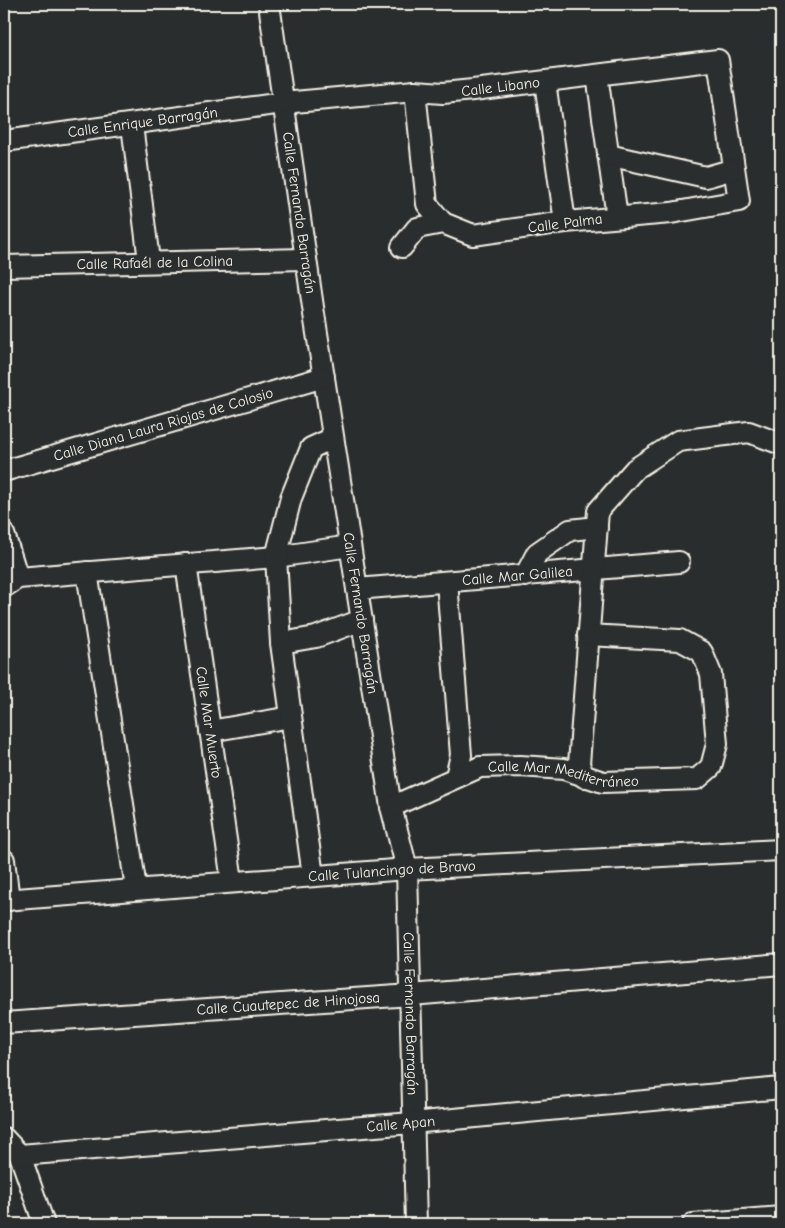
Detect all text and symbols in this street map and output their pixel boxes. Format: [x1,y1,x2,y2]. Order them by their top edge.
street label: Calle Libano [460,73,541,100]
street label: Calle Enrique Barragán [67,103,219,141]
street label: Calle Fernando Barragán [279,131,320,295]
street label: Calle Palma [527,209,603,237]
street label: Calle Rafaél de la Colina [76,252,233,273]
street label: Calle Diana Laura Riojas de Colosio [51,383,275,465]
street label: Calle Fernando Barragán [339,531,382,695]
street label: Calle Mar Galilea [461,562,574,589]
street label: Calle Mar Muerto [192,665,226,780]
street label: Calle Mar Mediterráneo [488,757,639,791]
street label: Calle Tulancingo de Bravo [307,857,476,886]
street label: Calle Fernando Barragán [400,932,422,1095]
street label: Calle Cuautepec de Hinojosa [196,988,381,1019]
street label: Calle Apan [366,1112,436,1136]

